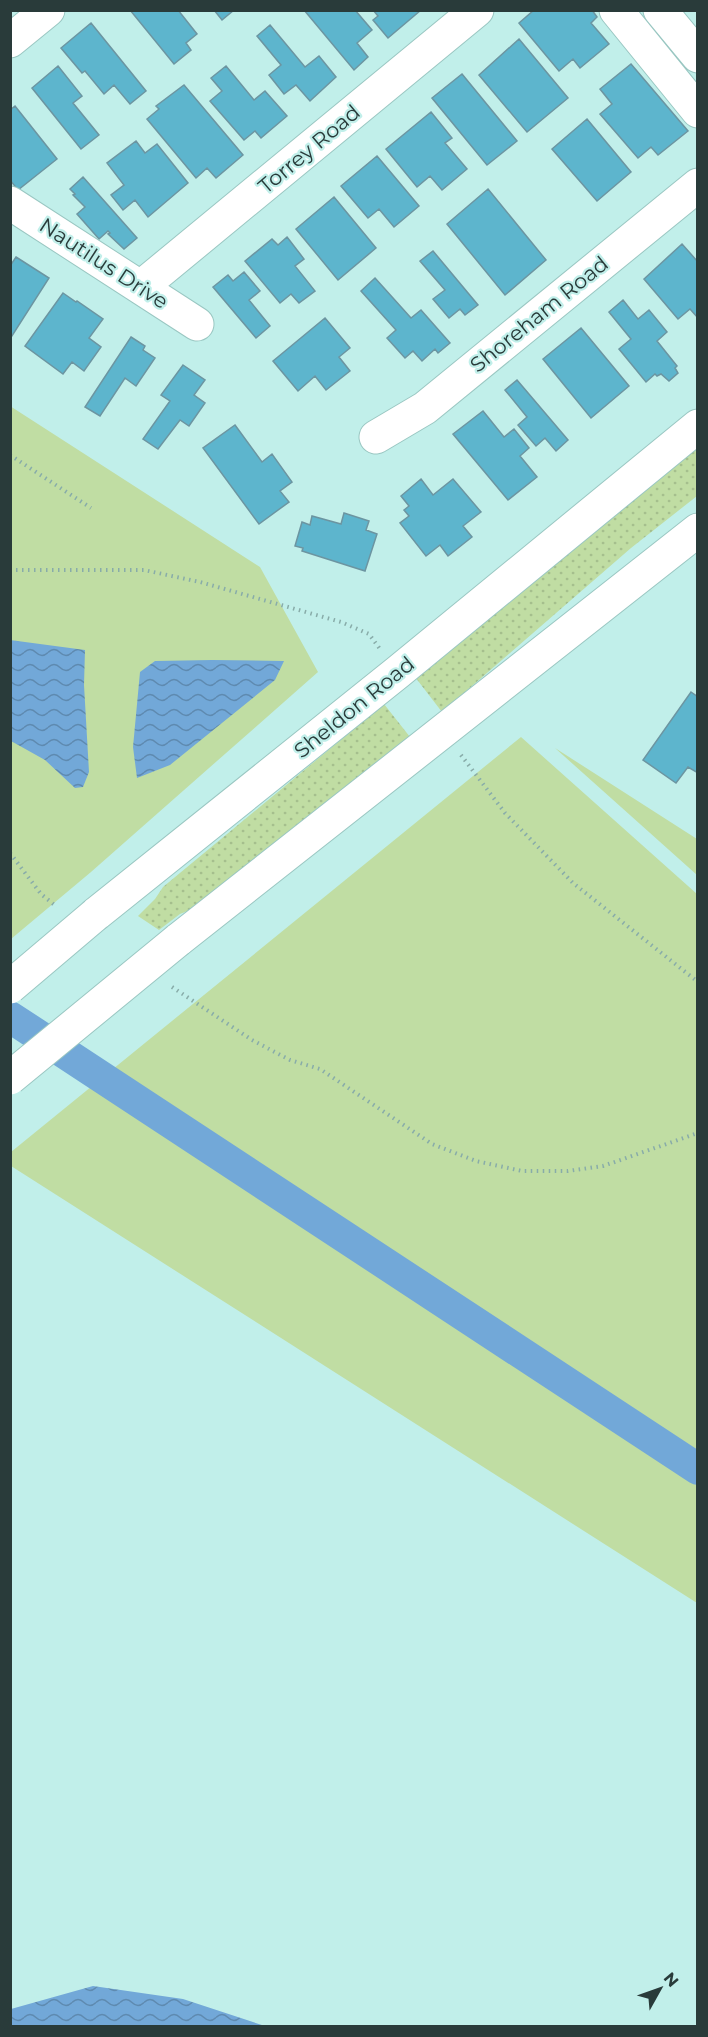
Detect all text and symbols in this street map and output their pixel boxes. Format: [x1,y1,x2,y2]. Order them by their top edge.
street label: Torrey Road [253,99,365,199]
street label: Nautilus Drive [35,212,173,314]
street label: Shoreham Road [465,251,613,377]
street label: Sheldon Road [289,651,419,763]
north arrow [630,1959,690,2019]
text: N [660,1969,683,1991]

